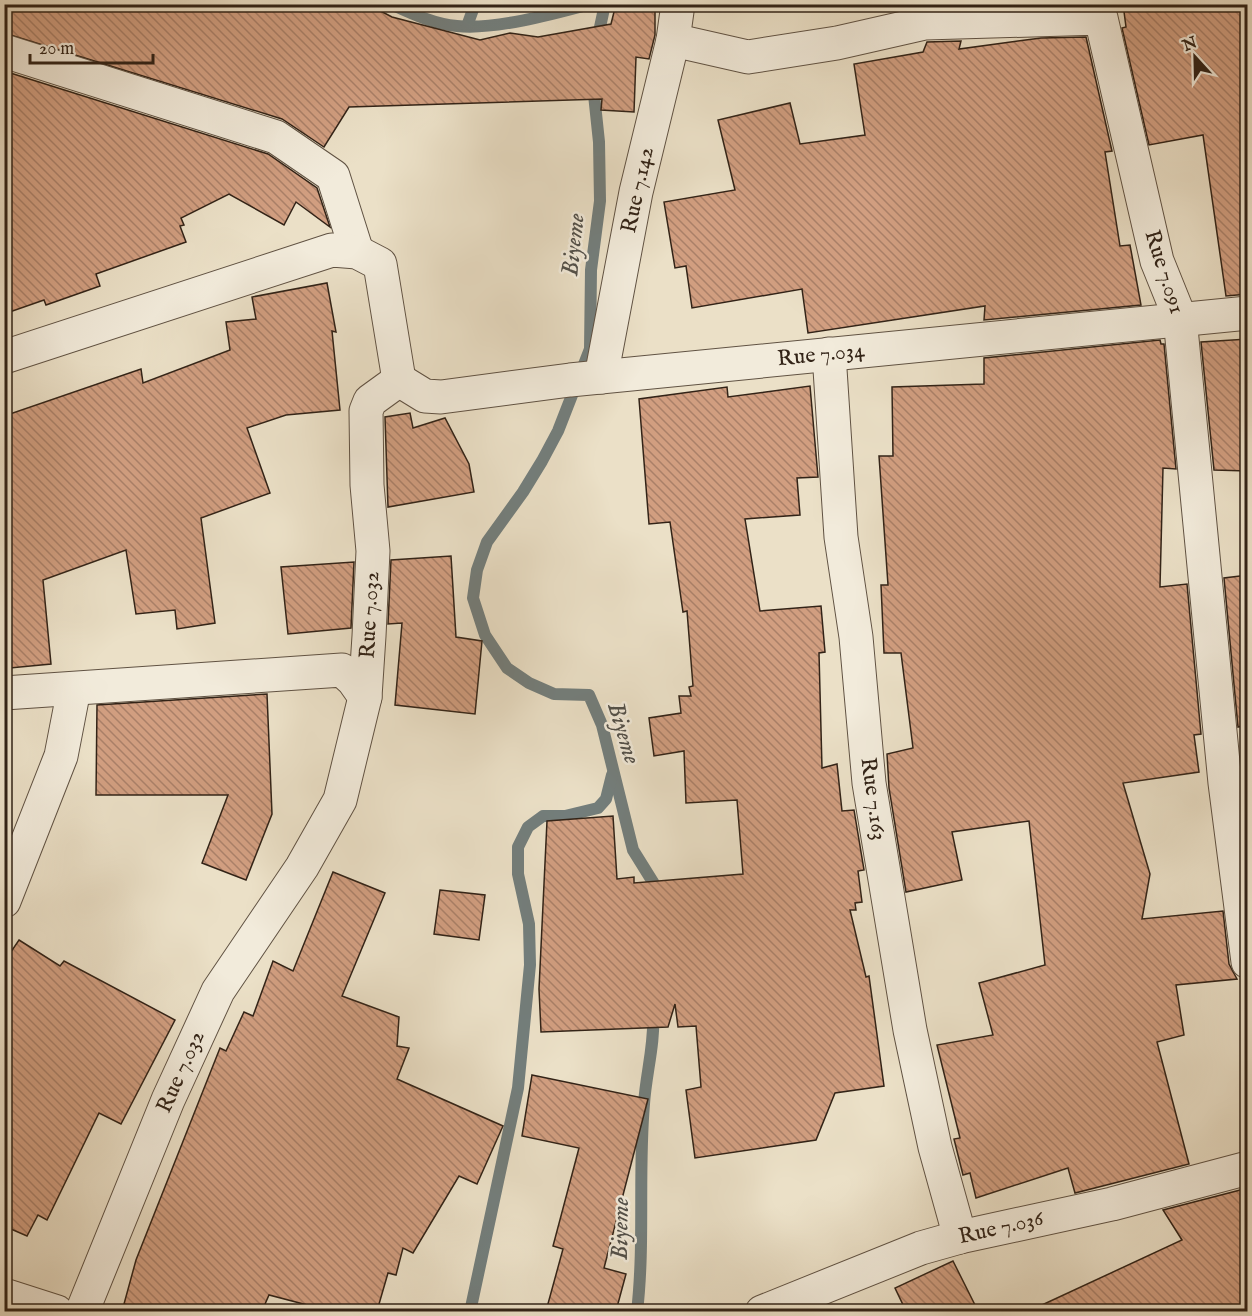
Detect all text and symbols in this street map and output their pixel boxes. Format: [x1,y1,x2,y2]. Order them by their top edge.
scale bar [30,27,153,65]
north arrow [1165,27,1225,87]
text: N [1179,33,1200,57]
text: 20 m [39,38,74,61]
street label: Rue 7.142 [615,144,661,236]
water label: Biyeme [555,212,593,278]
street label: Rue 7.091 [1137,227,1191,317]
street label: Rue 7.034 [776,336,866,374]
street label: Rue 7.032 [354,571,386,659]
water label: Biyeme [599,698,647,768]
street label: Rue 7.163 [853,756,893,842]
street label: Rue 7.032 [150,1026,212,1118]
water label: Biyeme [605,1197,637,1261]
street label: Rue 7.036 [956,1204,1047,1251]

